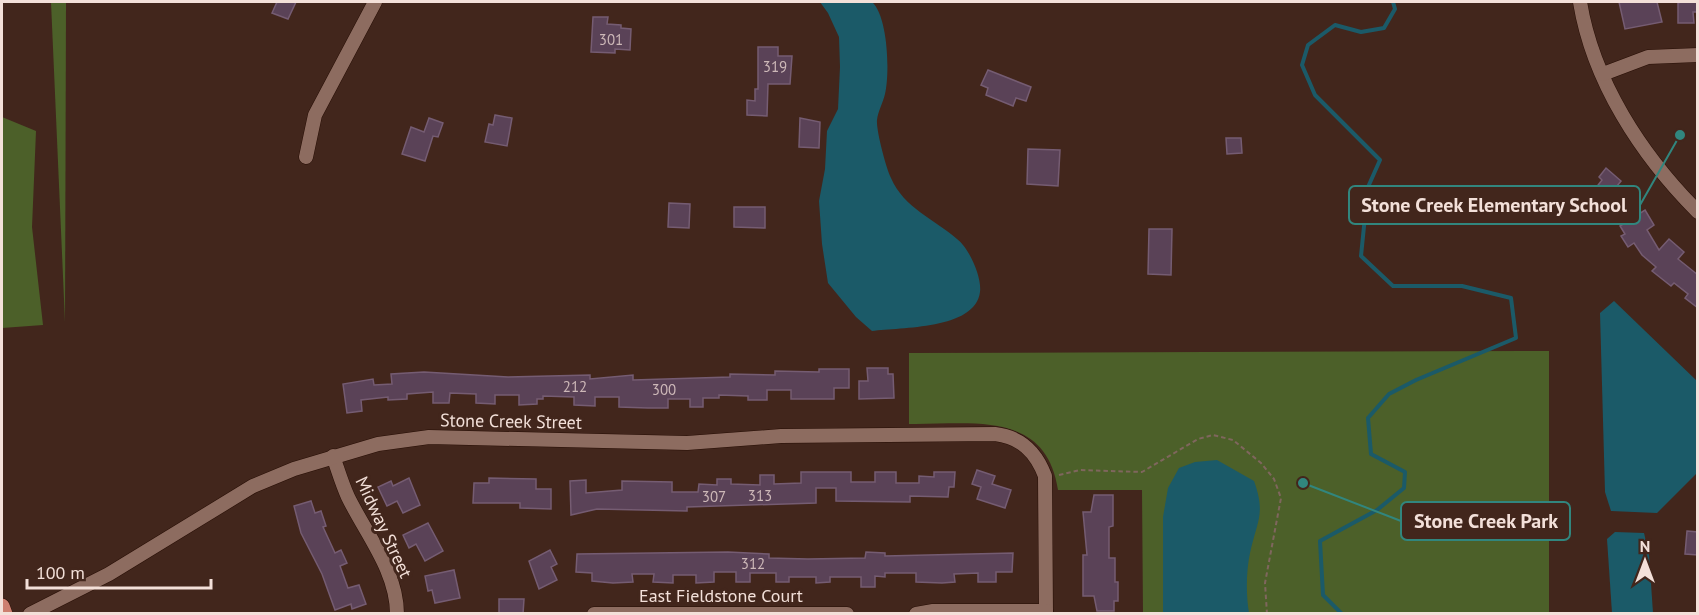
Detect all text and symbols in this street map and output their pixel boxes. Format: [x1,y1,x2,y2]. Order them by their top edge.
house number: 301 [599,30,623,49]
house number: 319 [763,57,787,76]
callout: Stone Creek Elementary School [1349,186,1640,224]
text: Stone Creek Elementary School [1361,192,1627,218]
house number: 212 [563,377,587,396]
house number: 300 [652,380,676,399]
street label: Stone Creek Street [440,408,582,434]
street label: Midway Street [350,473,418,581]
house number: 313 [748,486,772,505]
house number: 307 [702,487,726,506]
callout: Stone Creek Park [1401,502,1570,540]
text: Stone Creek Park [1414,508,1558,534]
north arrow [1615,531,1675,591]
text: N [1640,536,1650,556]
scale bar [27,552,212,590]
house number: 312 [741,554,765,573]
text: 100 m [36,561,85,584]
street label: East Fieldstone Court [639,584,803,607]

